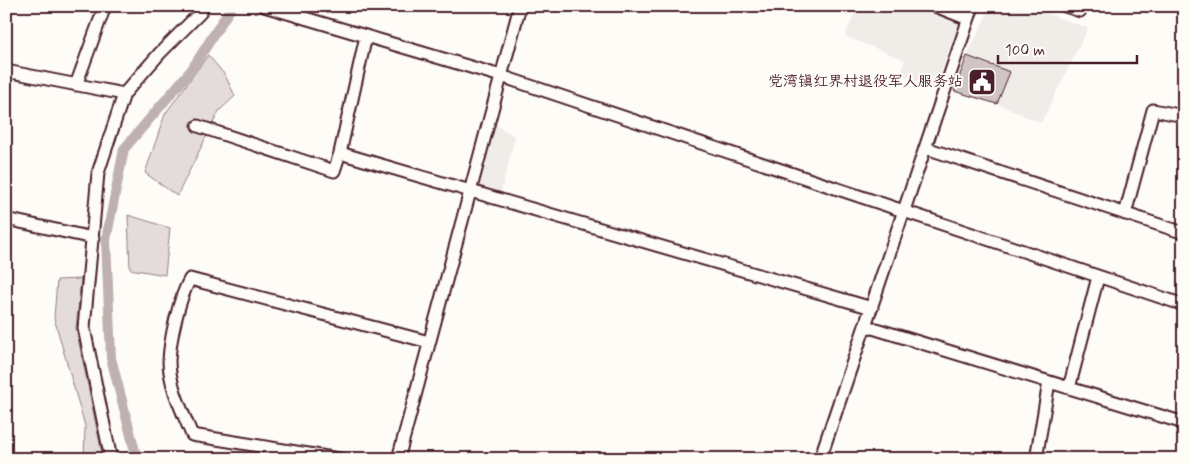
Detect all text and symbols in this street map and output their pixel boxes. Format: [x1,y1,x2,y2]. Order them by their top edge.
scale bar [998,32,1136,64]
text: 100 m [1005,41,1045,61]
public building icon: 党湾镇红界村退役军人服务站 [967,67,997,97]
place label: 党湾镇红界村退役军人服务站 [768,72,963,92]

